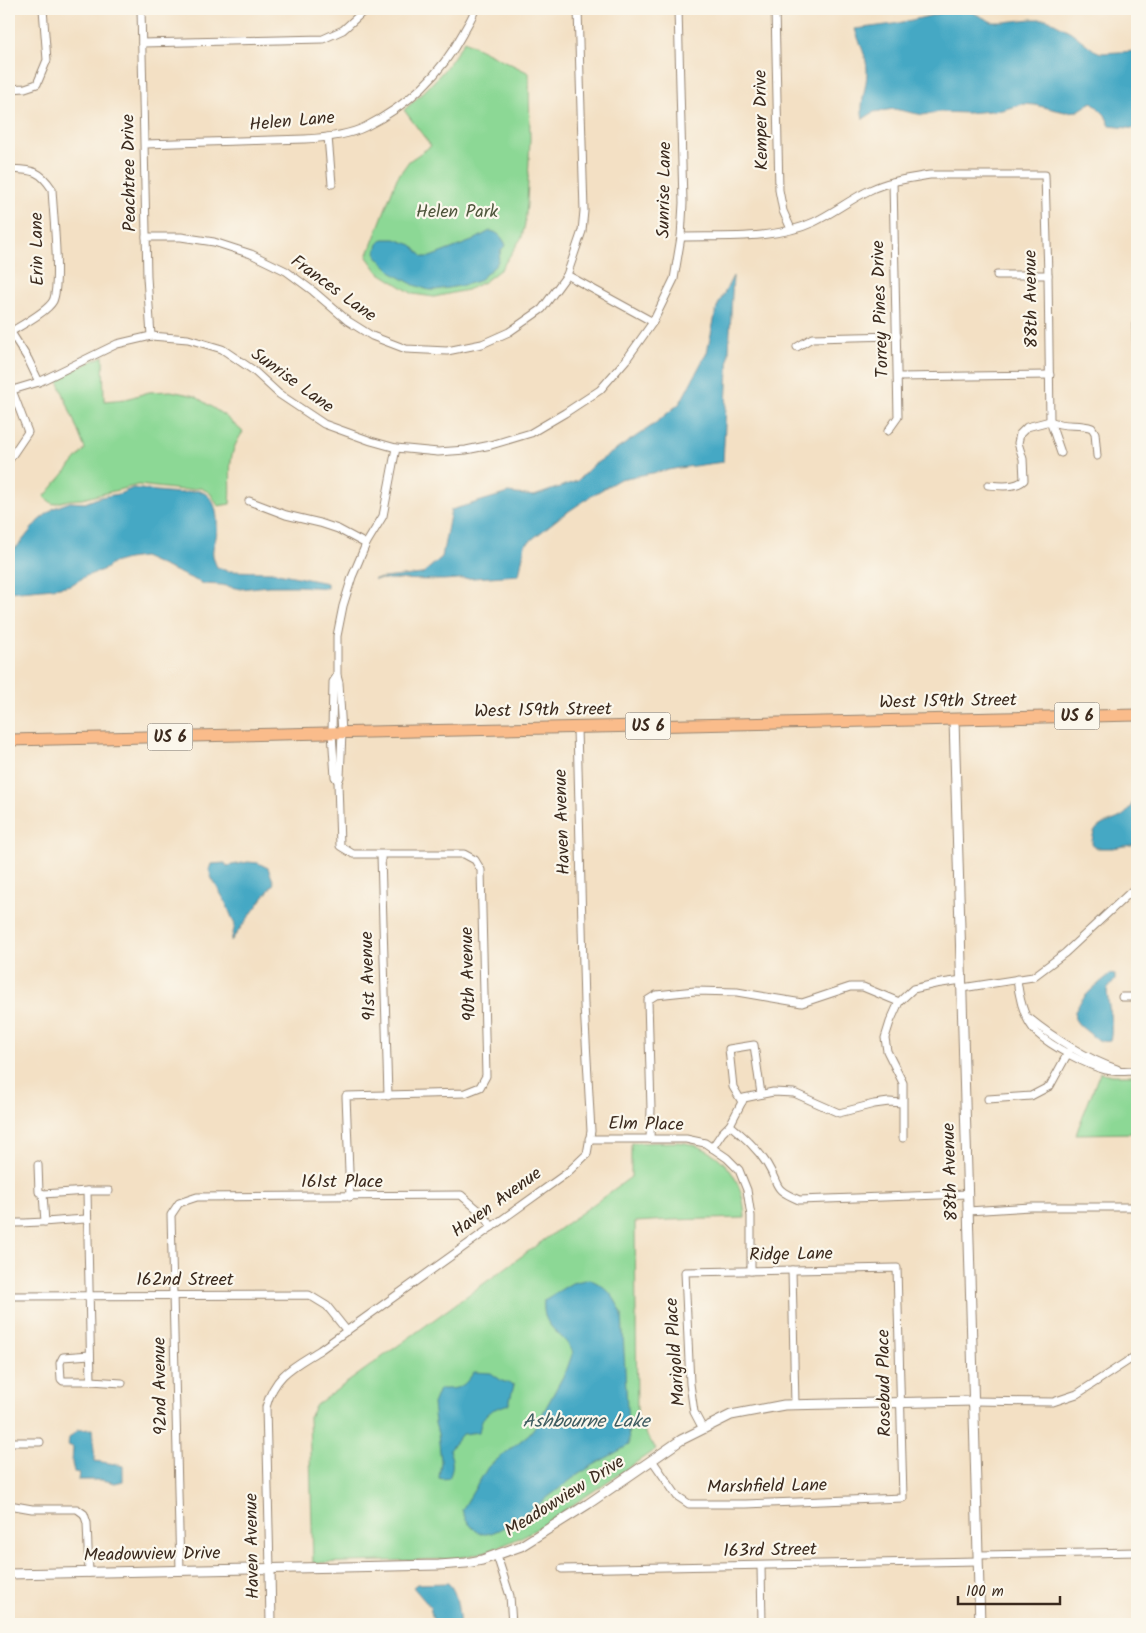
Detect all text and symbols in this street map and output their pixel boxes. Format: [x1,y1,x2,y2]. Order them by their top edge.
street label: Kemper Drive [747,70,777,170]
street label: Helen Lane [248,104,336,140]
street label: Peachtree Drive [114,114,146,232]
street label: Sunrise Lane [650,141,680,239]
park label: Helen Park [416,198,499,227]
street label: Erin Lane [23,212,53,286]
street label: Torrey Pines Drive [864,240,898,378]
street label: Frances Lane [284,248,382,330]
street label: 88th Avenue [1017,250,1047,348]
street label: Sunrise Lane [244,341,340,421]
street label: West 159th Street [879,686,1018,718]
street label: West 159th Street [474,695,613,727]
road number: US 6 [1054,702,1100,729]
road number: US 6 [626,712,670,739]
road number: US 6 [148,724,192,750]
street label: Haven Avenue [547,769,579,875]
street label: 90th Avenue [453,926,485,1022]
street label: 91st Avenue [353,931,385,1021]
street label: Elm Place [608,1110,684,1140]
street label: 88th Avenue [935,1122,967,1222]
street label: Haven Avenue [446,1160,548,1246]
street label: 161st Place [301,1168,383,1197]
street label: Ridge Lane [749,1240,833,1270]
street label: 162nd Street [136,1266,235,1295]
street label: Marigold Place [658,1297,694,1407]
street label: Rosebud Place [870,1329,900,1437]
street label: 92nd Avenue [146,1337,176,1435]
water label: Ashbourne Lake [523,1407,652,1437]
street label: Meadowview Drive [499,1448,631,1546]
street label: Marshfield Lane [707,1471,827,1503]
street label: Haven Avenue [238,1493,268,1599]
street label: 163rd Street [723,1536,818,1566]
street label: Meadowview Drive [83,1539,221,1571]
scale bar [958,1573,1061,1605]
text: 100 m [966,1580,1004,1604]

